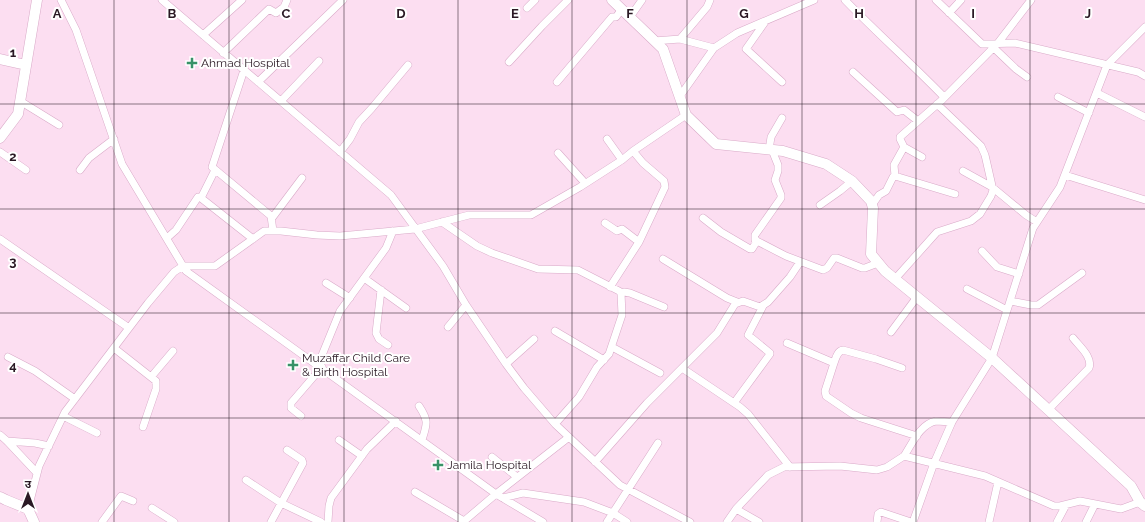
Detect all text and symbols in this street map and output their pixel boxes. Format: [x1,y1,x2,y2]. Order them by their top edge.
text: A [53,6,62,21]
text: B [168,6,177,21]
text: C [282,6,291,21]
text: D [396,6,406,21]
text: E [511,6,519,21]
text: F [626,6,634,21]
text: G [739,6,749,21]
text: H [854,6,864,21]
text: I [971,6,975,21]
text: J [1085,6,1091,21]
text: 1 [10,45,17,60]
place label: Ahmad Hospital [201,56,290,70]
marker: Ahmad Hospital [186,57,198,69]
text: 2 [9,149,17,164]
text: 3 [9,254,17,269]
place label: Muzaffar Child Care & Birth Hospital [302,351,410,379]
text: 4 [9,358,17,373]
marker: Muzaffar Child Care & Birth Hospital [287,359,299,371]
place label: Jamila Hospital [447,458,532,472]
marker: Jamila Hospital [432,459,444,471]
north arrow [8,474,48,514]
text: उ [25,478,32,491]

